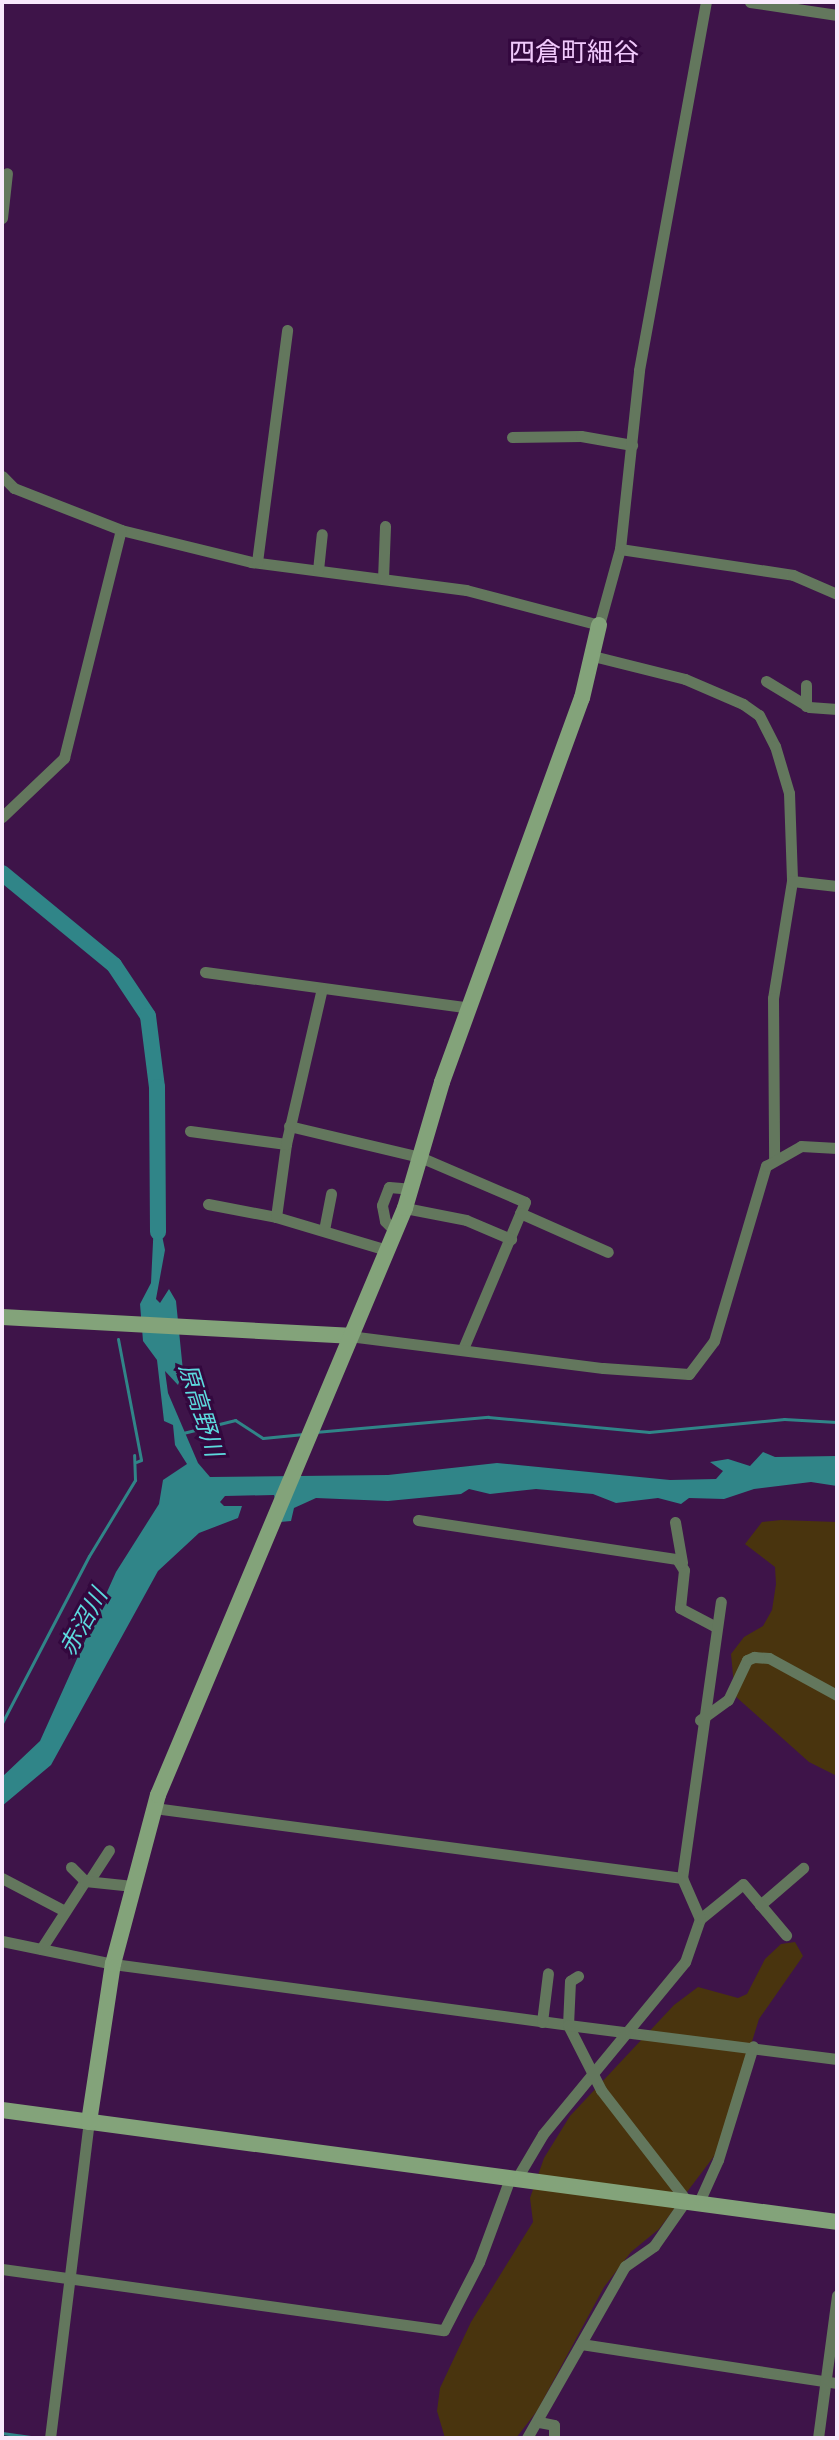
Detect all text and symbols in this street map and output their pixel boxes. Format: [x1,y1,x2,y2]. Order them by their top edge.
district label: 四倉町細谷 [509,37,639,69]
water label: 原高野川 [173,1360,229,1460]
water label: 赤沼川 [53,1584,113,1660]

